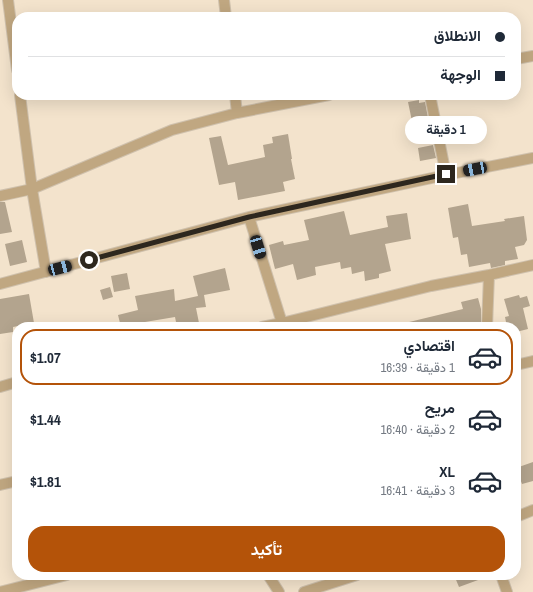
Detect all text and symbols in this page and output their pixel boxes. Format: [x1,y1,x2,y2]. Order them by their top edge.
text: الانطلاق [434,25,481,46]
text: الوجهة [440,64,481,85]
callout: 1 دقيقة [405,116,487,144]
text: 1 دقيقة [426,121,466,138]
car [462,161,488,177]
route end [437,165,455,183]
car [249,234,267,260]
route start [80,251,98,269]
car [47,259,73,277]
text: اقتصادي [403,335,455,356]
icon: car [467,339,503,375]
text: $1.07 [30,347,61,368]
text: 1 دقيقة · 16:39 [380,359,455,376]
text: مريح [425,397,455,418]
icon: car [467,401,503,437]
text: $1.44 [30,409,61,430]
text: 2 دقيقة · 16:40 [380,421,455,438]
text: XL [439,461,455,482]
icon: car [467,463,503,499]
text: $1.81 [30,471,61,492]
text: 3 دقيقة · 16:41 [380,482,455,499]
button: تأكيد [28,526,505,572]

